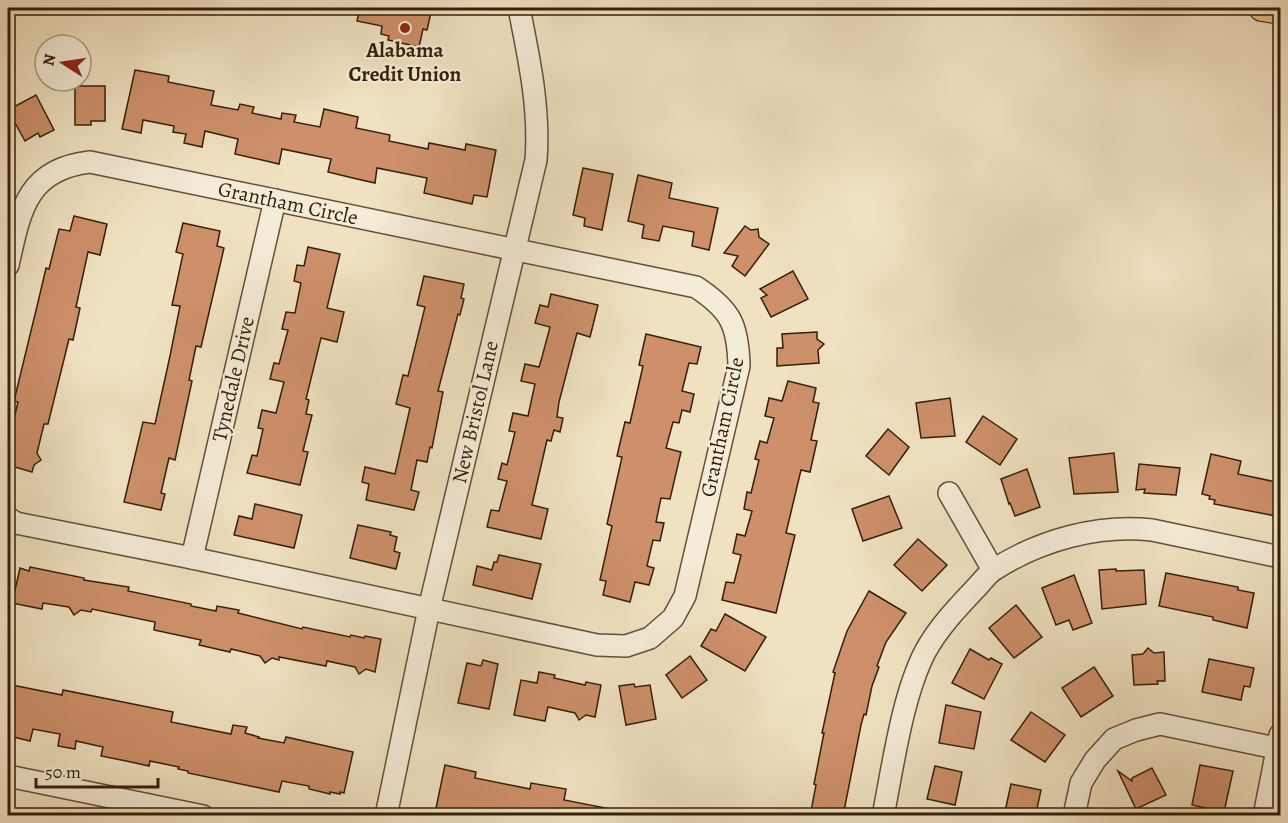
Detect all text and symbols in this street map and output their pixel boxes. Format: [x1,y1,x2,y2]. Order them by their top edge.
marker: Alabama Credit Union [398,21,412,35]
north arrow [33,33,93,93]
place label: Alabama Credit Union [349,36,462,88]
text: N [37,52,61,68]
street label: Grantham Circle [216,175,360,231]
street label: Tynedale Drive [205,314,261,444]
street label: New Bristol Lane [445,338,505,486]
street label: Grantham Circle [694,355,750,499]
scale bar [36,751,158,789]
text: 50 m [45,760,81,784]

